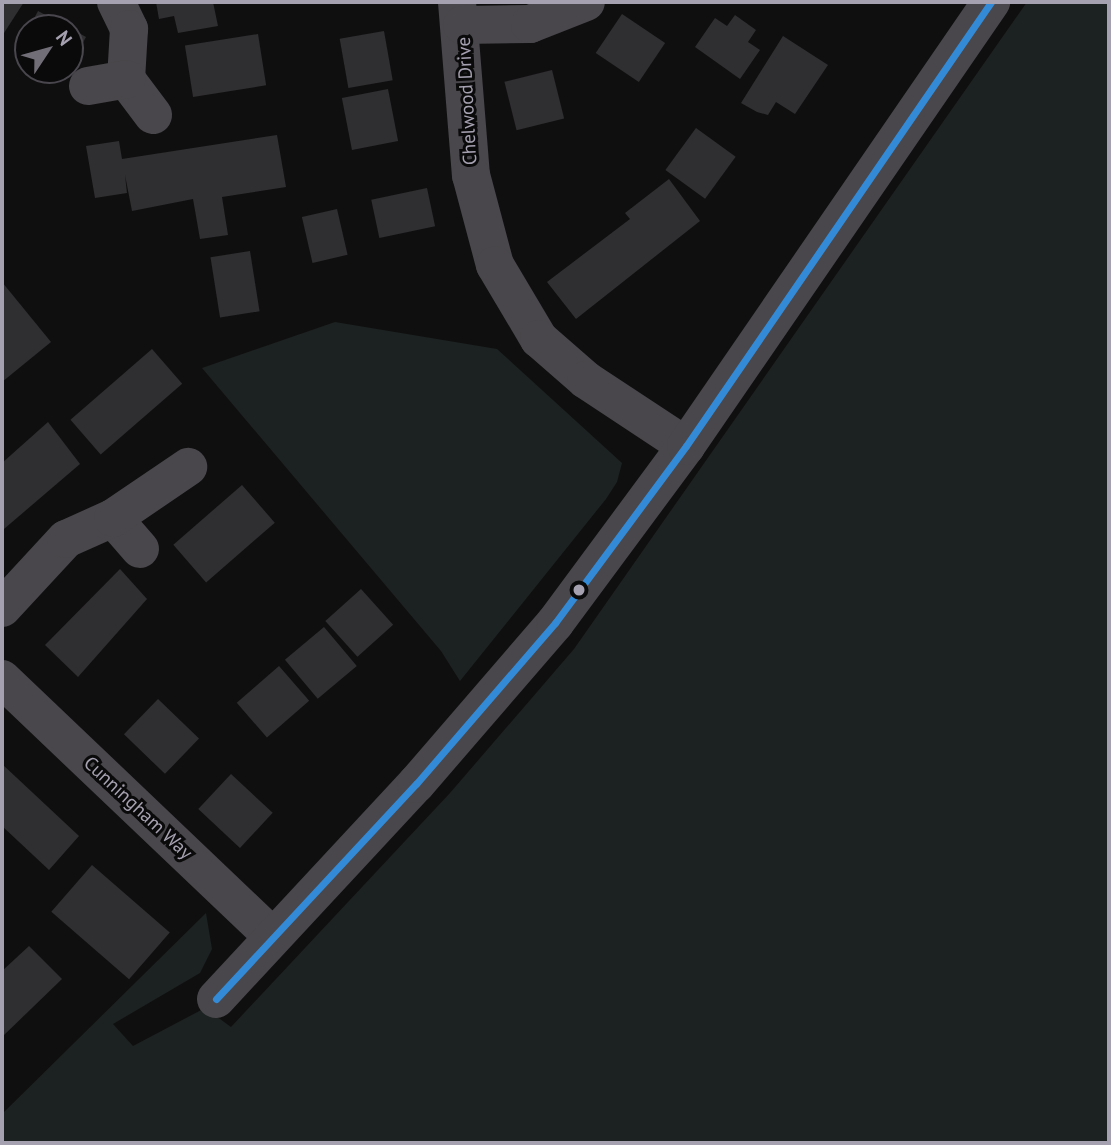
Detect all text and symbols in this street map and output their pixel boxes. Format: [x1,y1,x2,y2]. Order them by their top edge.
north arrow [14,14,84,84]
text: N [51,26,78,50]
street label: Chelwood Drive [452,36,482,166]
unlabelled marker [572,583,586,597]
street label: Cunningham Way [79,752,197,864]

